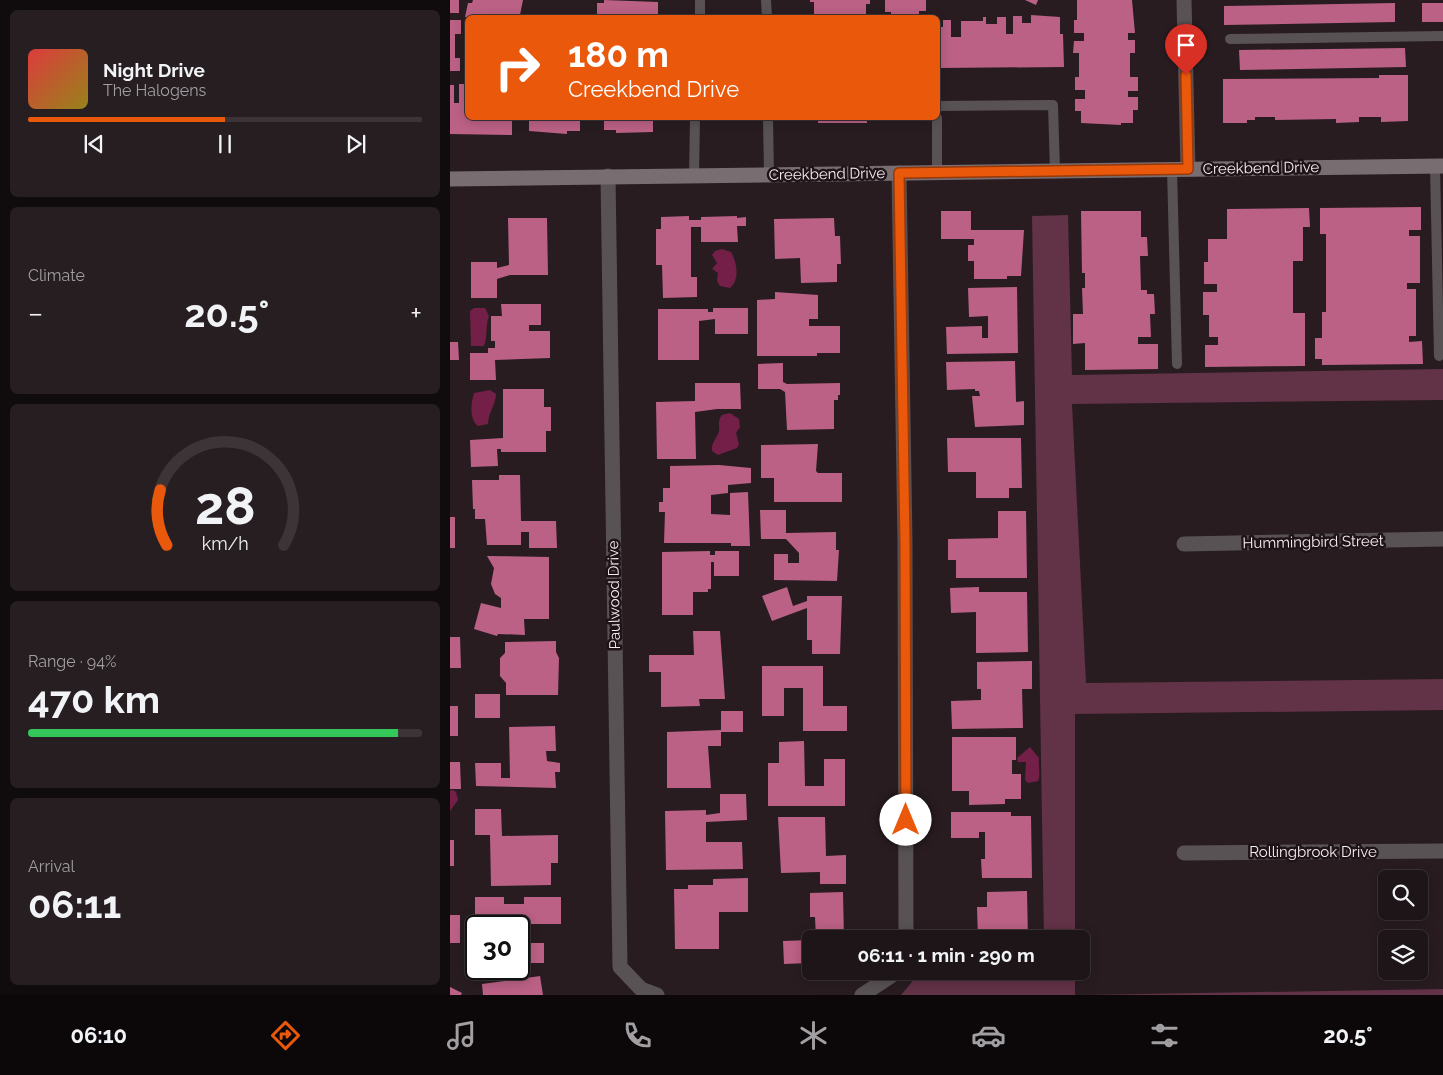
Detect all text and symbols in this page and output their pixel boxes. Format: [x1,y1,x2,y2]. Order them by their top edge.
pin [1165,24,1207,75]
icon: arrive [1172,31,1200,59]
text: 180 m [568,34,669,75]
icon: right [485,35,550,100]
text: Night Drive [103,59,205,81]
text: Creekbend Drive [568,76,739,102]
text: The Halogens [103,81,206,100]
icon: previous [80,130,108,158]
icon: pause [211,130,239,158]
icon: next [342,130,370,158]
street label: Creekbend Drive [1203,158,1320,178]
street label: Creekbend Drive [769,164,886,184]
text: Climate [28,266,85,285]
text: 20.5° [184,291,269,336]
text: − [28,297,43,330]
text: + [410,297,422,330]
text: 28 [195,475,255,536]
street label: Hummingbird Street [1242,532,1384,552]
text: km/h [201,533,249,554]
street label: Paulwood Drive [604,540,624,650]
text: Range · 94% [28,652,116,671]
text: 470 km [28,677,160,722]
position arrow [879,793,931,845]
street label: Rollingbrook Drive [1249,843,1377,861]
text: Arrival [28,857,75,876]
map controls [1378,870,1428,980]
button: search [1378,870,1428,920]
text: 06:11 [28,882,121,927]
speed limit sign: 30 [465,915,530,980]
button: layers [1378,930,1428,980]
text: 06:11 · 1 min · 290 m [857,944,1035,966]
icon: directions [268,1018,303,1053]
icon: music [444,1018,479,1053]
icon: phone [620,1018,655,1053]
icon: climate [796,1018,831,1053]
icon: car [971,1018,1006,1053]
icon: filters [1147,1018,1182,1053]
text: 06:10 [70,1022,127,1048]
text: 20.5° [1323,1022,1372,1048]

